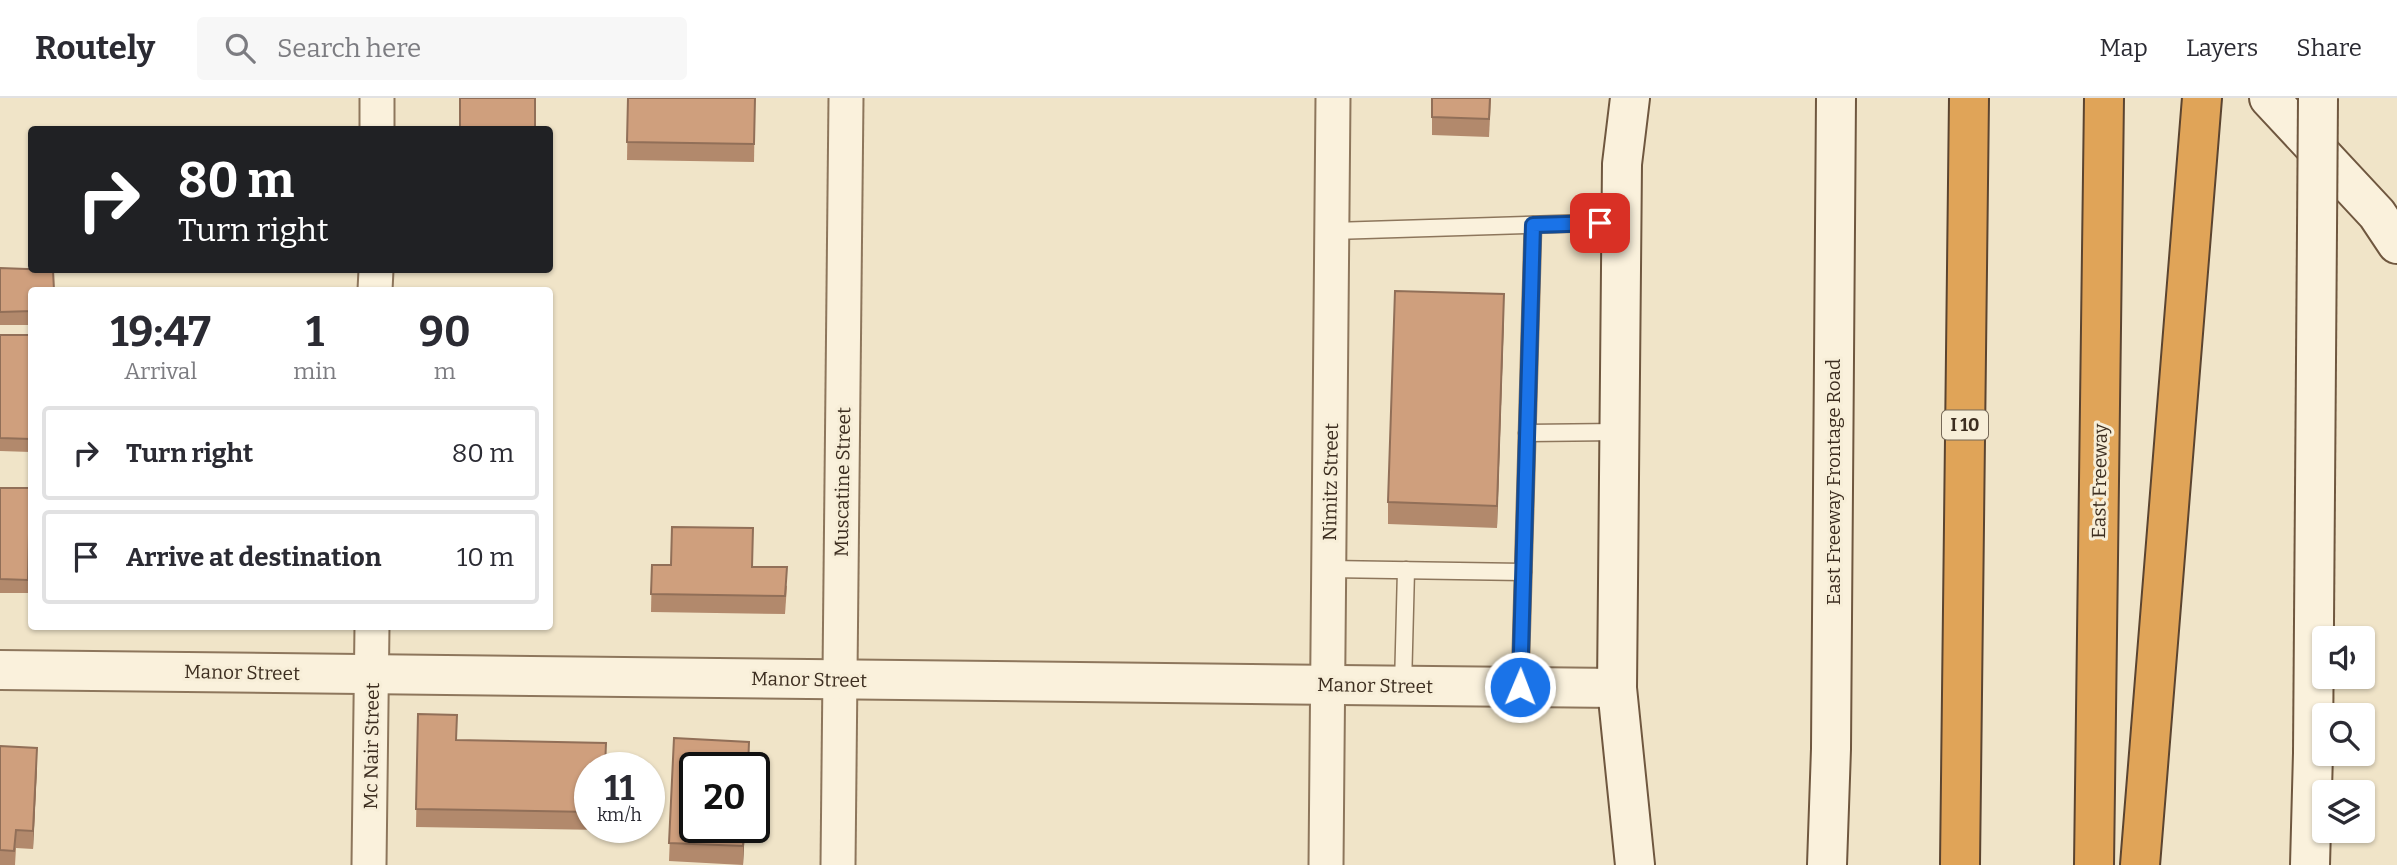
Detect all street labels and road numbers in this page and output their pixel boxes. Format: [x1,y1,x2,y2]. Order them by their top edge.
street label: East Freeway Frontage Road [1822,359,1845,605]
street label: Muscatine Street [830,407,855,557]
road number: I 10 [1942,410,1988,440]
street label: East Freeway [2087,422,2112,539]
street label: Nimitz Street [1318,423,1343,541]
street label: Manor Street [184,660,300,685]
street label: Manor Street [751,667,867,692]
street label: Manor Street [1317,673,1433,698]
street label: Mc Nair Street [359,682,384,810]

